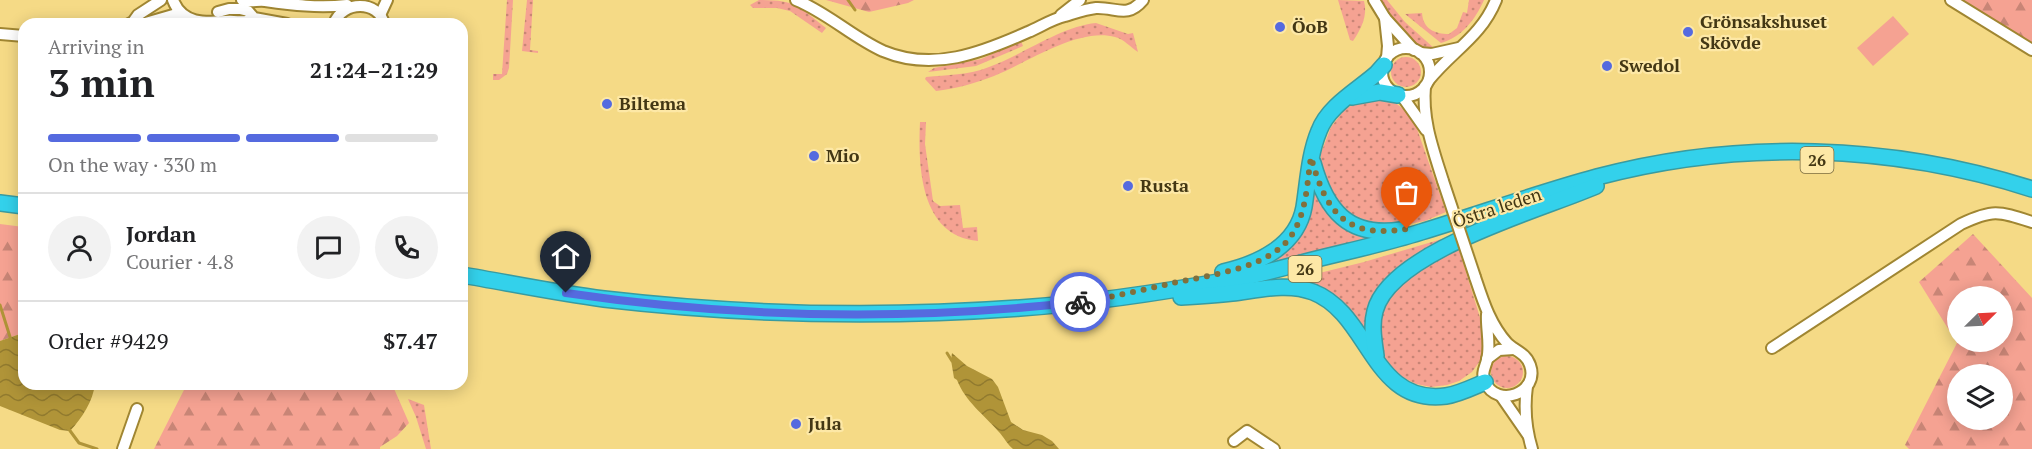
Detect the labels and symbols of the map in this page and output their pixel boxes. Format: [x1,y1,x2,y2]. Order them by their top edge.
place label: Grönsakshuset Skövde [1700,9,1827,54]
place label: ÖoB [1292,14,1328,38]
marker: ÖoB [1273,20,1287,34]
marker: Grönsakshuset Skövde [1681,25,1695,39]
place label: Swedol [1619,53,1680,77]
marker: Swedol [1600,59,1614,73]
place label: Biltema [619,91,686,115]
marker: Biltema [600,97,614,111]
place label: Mio [826,143,860,167]
road number: 26 [1800,147,1834,173]
marker: Mio [807,149,821,163]
pin [1381,167,1432,229]
place label: Rusta [1140,173,1189,197]
marker: Rusta [1121,179,1135,193]
street label: Östra leden [1449,181,1545,233]
pin [540,231,591,293]
road number: 26 [1288,256,1322,282]
courier [1050,272,1110,332]
north arrow [1947,286,2013,352]
place label: Jula [808,411,842,435]
marker: Jula [789,417,803,431]

